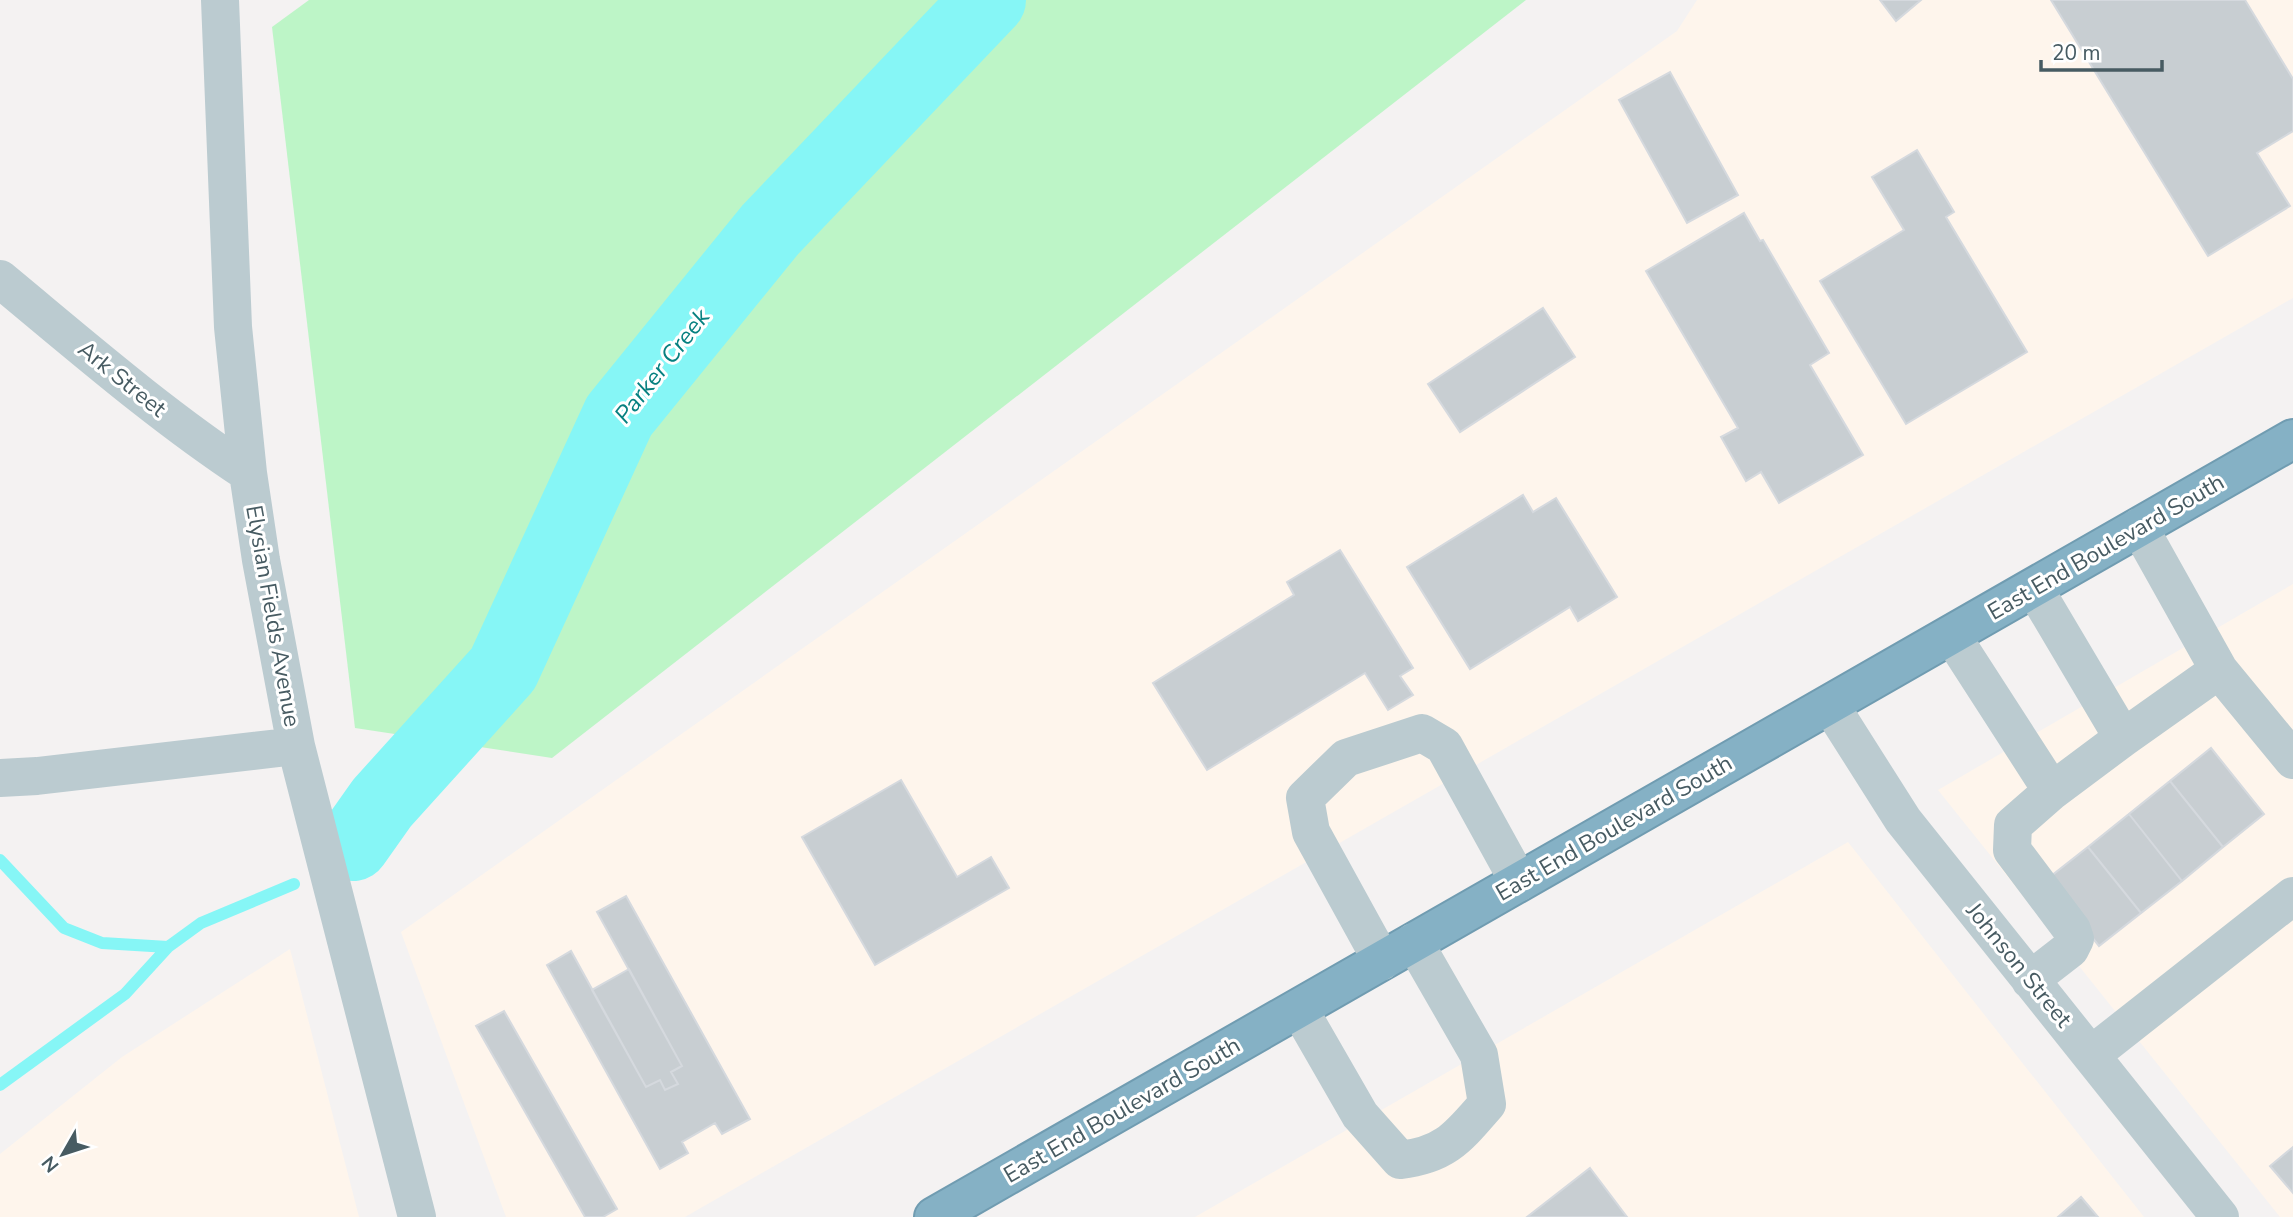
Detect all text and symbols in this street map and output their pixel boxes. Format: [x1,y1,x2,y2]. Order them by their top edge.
scale bar [2041,28,2162,72]
text: 20 m [2052,39,2101,67]
water label: Parker Creek [607,301,717,430]
street label: Ark Street [71,334,173,425]
street label: East End Boulevard South [1982,466,2230,628]
street label: Elysian Fields Avenue [238,503,308,729]
street label: East End Boulevard South [1490,747,1738,909]
street label: Johnson Street [1959,895,2079,1035]
street label: East End Boulevard South [998,1029,1246,1191]
north arrow [28,1119,98,1189]
text: N [36,1150,65,1178]

